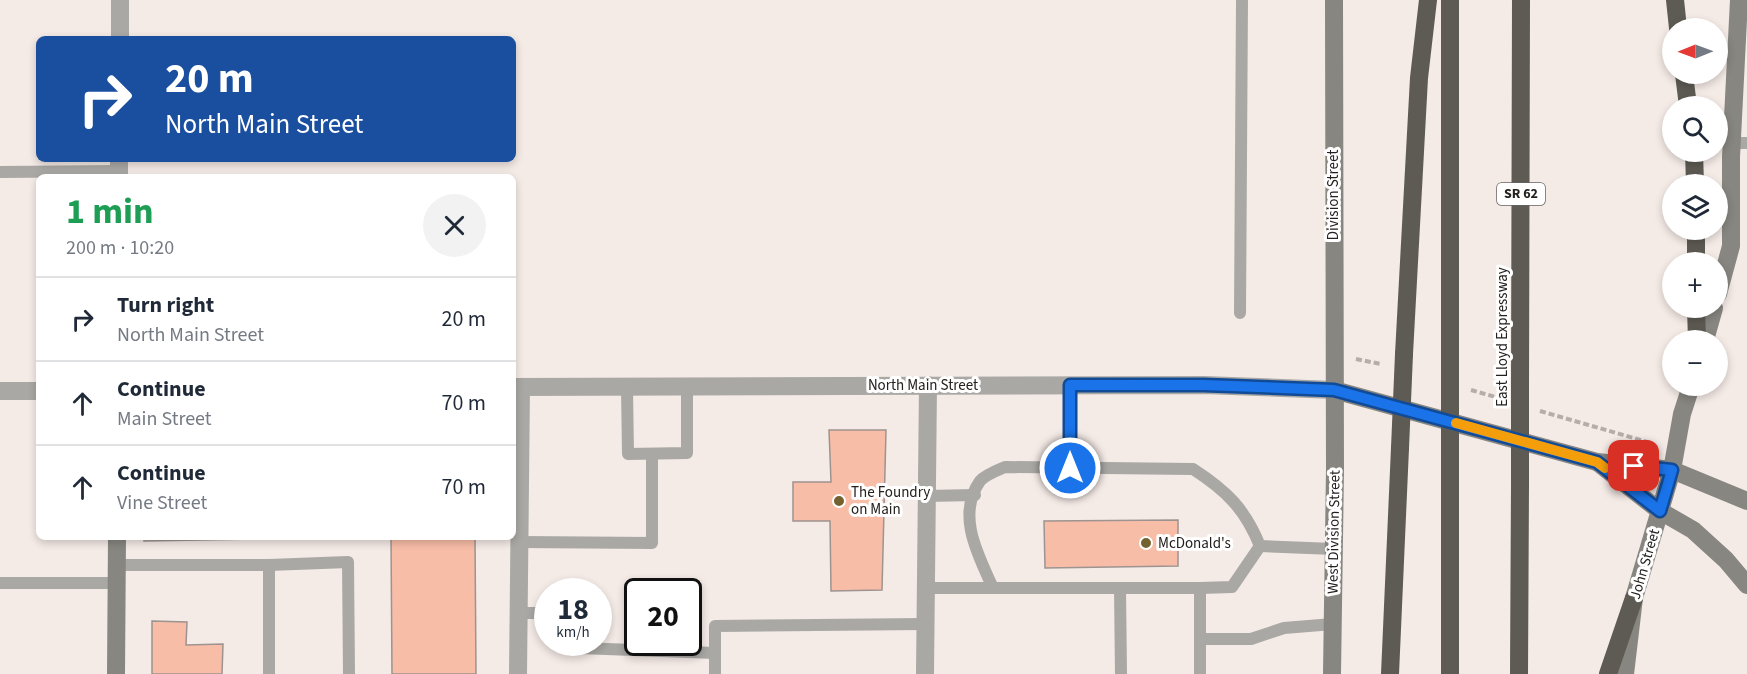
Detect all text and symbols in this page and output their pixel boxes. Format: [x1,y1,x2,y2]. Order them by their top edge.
north arrow [1662,18,1728,84]
map controls [1662,18,1728,396]
text: 20 m [165,49,254,109]
icon: right [66,60,144,138]
button: search [1662,96,1728,162]
text: North Main Street [165,105,363,144]
street label: Division Street [1323,150,1344,240]
button: layers [1662,174,1728,240]
road number: SR 62 [1497,183,1545,205]
text: 1 min [66,186,154,237]
button: close [423,194,486,257]
text: 200 m · 10:20 [66,234,174,262]
button: + [1662,252,1728,318]
street label: East Lloyd Expressway [1492,267,1513,407]
text: Turn right [117,289,214,321]
icon: right [66,303,99,336]
text: 20 m [441,303,486,335]
text: North Main Street [117,321,264,349]
button: − [1662,330,1728,396]
text: Continue [117,373,206,405]
street label: North Main Street [868,375,978,396]
icon: ahead [66,387,99,420]
text: 70 m [441,387,486,419]
text: Main Street [117,405,212,433]
position arrow [1038,436,1102,500]
pin [1608,440,1659,491]
icon: arrive [1617,449,1650,482]
text: Continue [117,457,206,489]
street label: West Division Street [1322,470,1346,594]
icon: ahead [66,471,99,504]
text: 70 m [441,471,486,503]
place label: The Foundry on Main [851,482,930,520]
text: Vine Street [117,489,207,517]
marker: The Foundry on Main [832,494,846,508]
street label: John Street [1625,526,1665,602]
place label: McDonald's [1158,533,1231,554]
marker: McDonald's [1139,536,1153,550]
speed limit sign: 20 [624,578,702,656]
text: 18 [557,588,589,631]
text: km/h [556,622,590,643]

